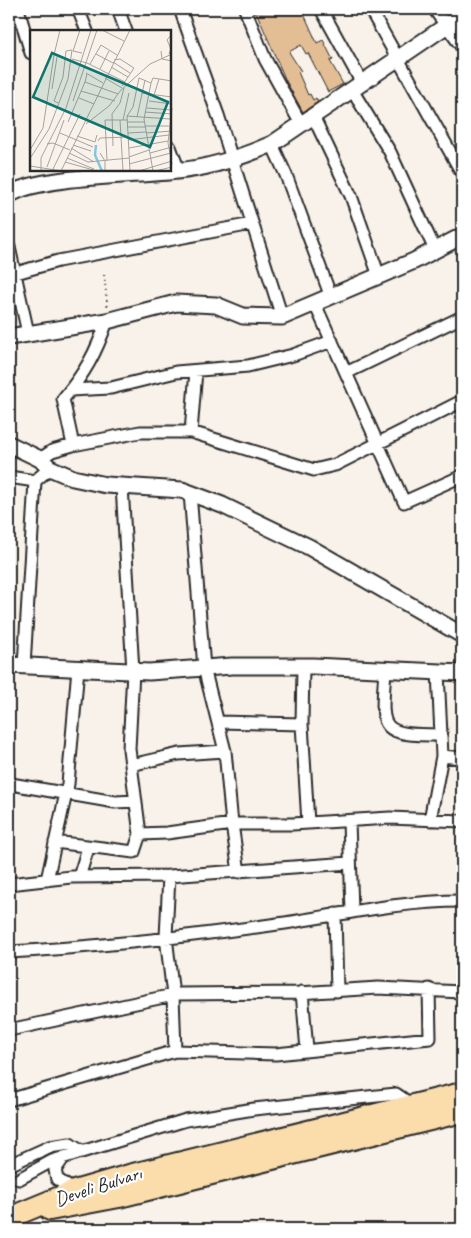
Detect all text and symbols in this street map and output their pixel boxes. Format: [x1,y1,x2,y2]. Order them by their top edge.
inset map [30,30,171,171]
street label: Develi Bulvarı [51,1160,146,1212]

